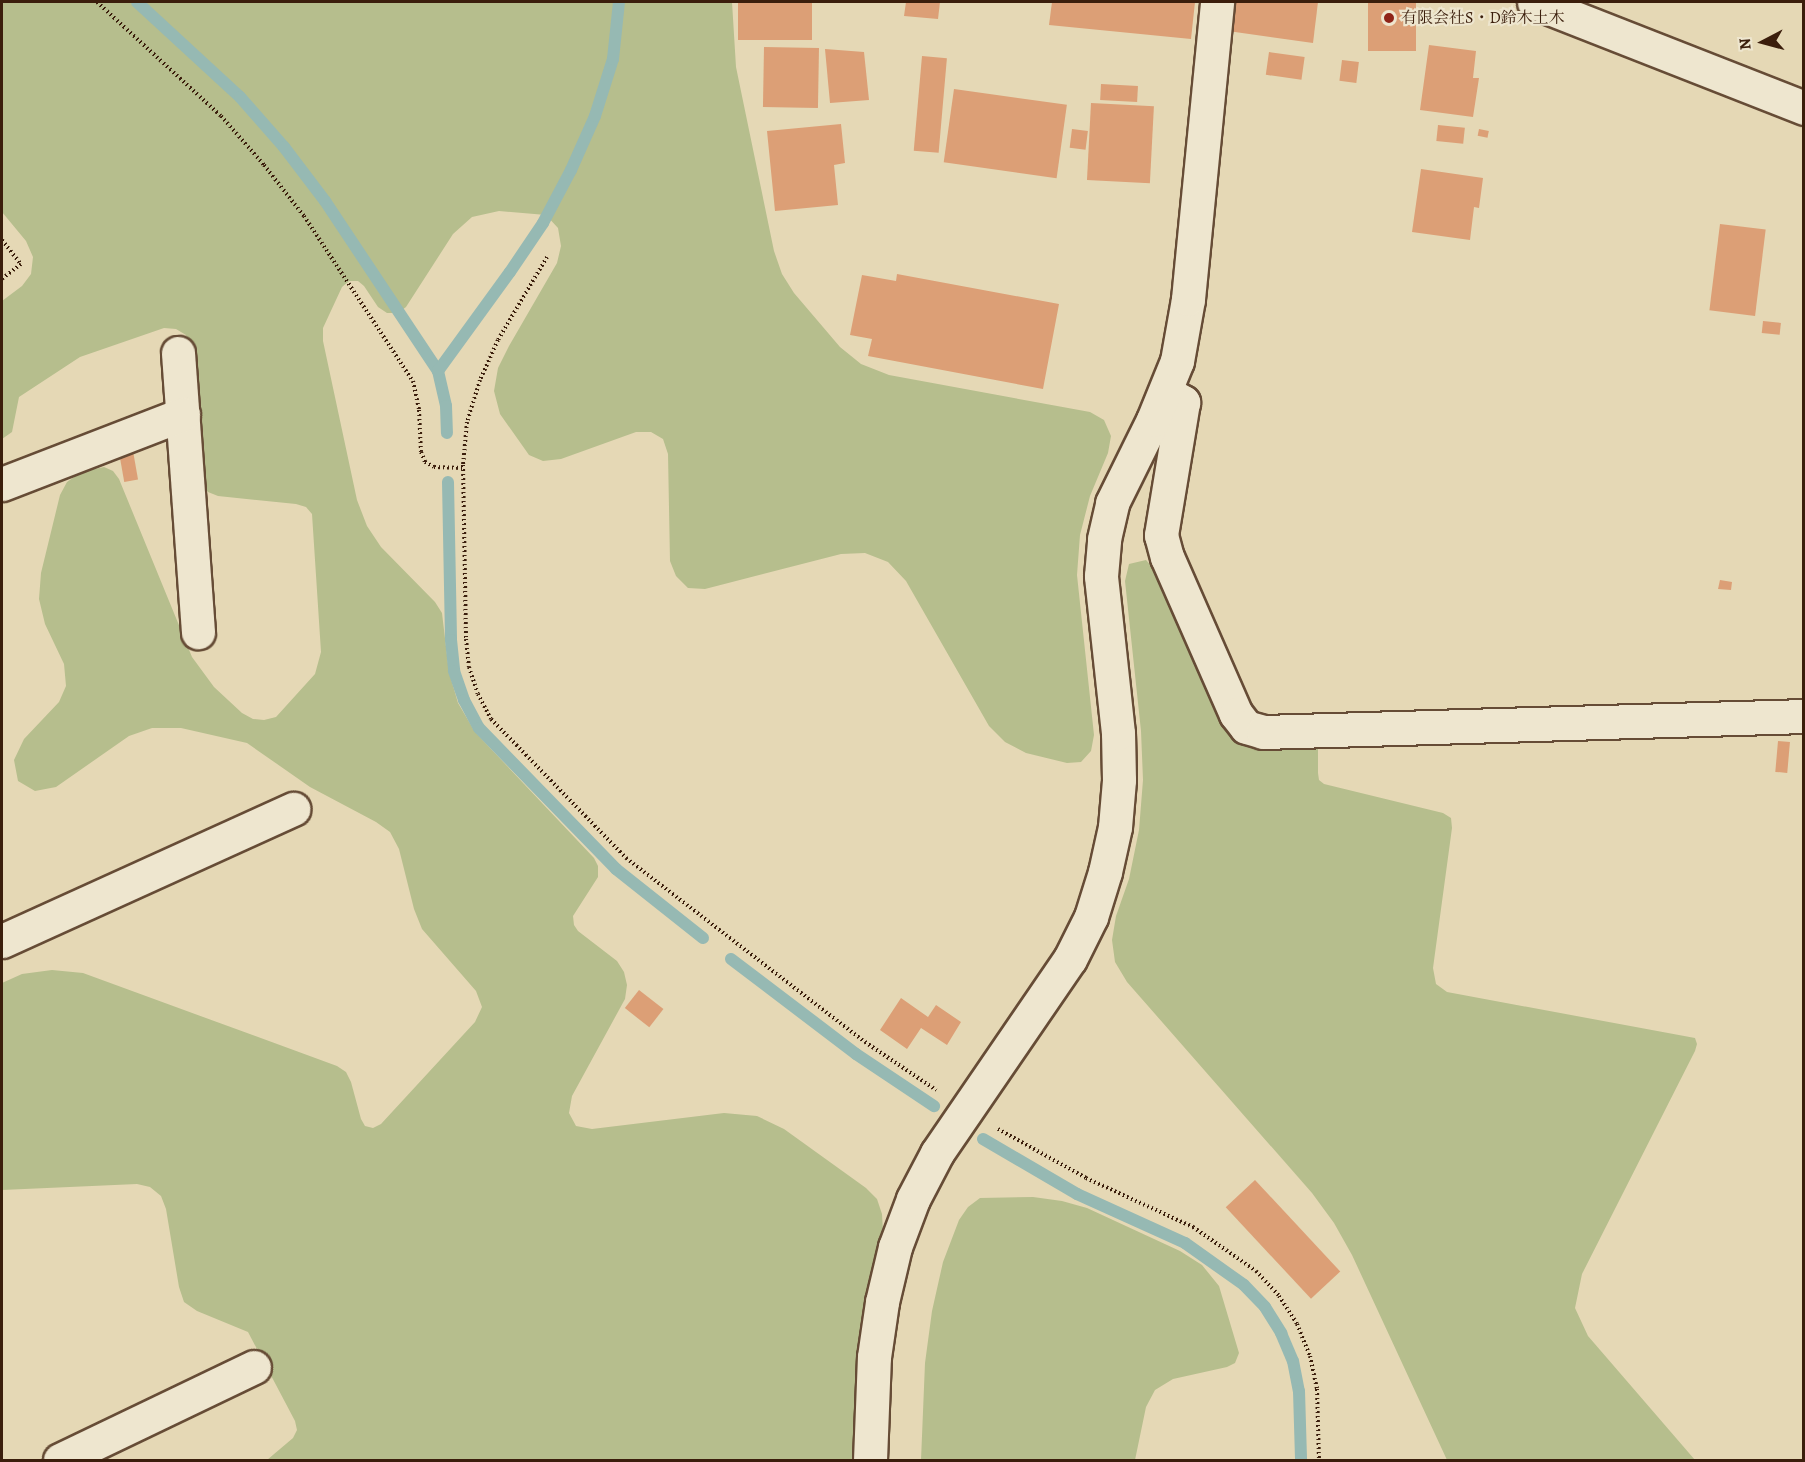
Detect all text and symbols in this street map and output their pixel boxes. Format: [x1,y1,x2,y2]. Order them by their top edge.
place label: 有限会社S・D鈴木土木 [1401,8,1565,28]
marker: 有限会社S・D鈴木土木 [1382,11,1396,25]
north arrow [1733,12,1793,72]
text: N [1734,37,1757,51]

